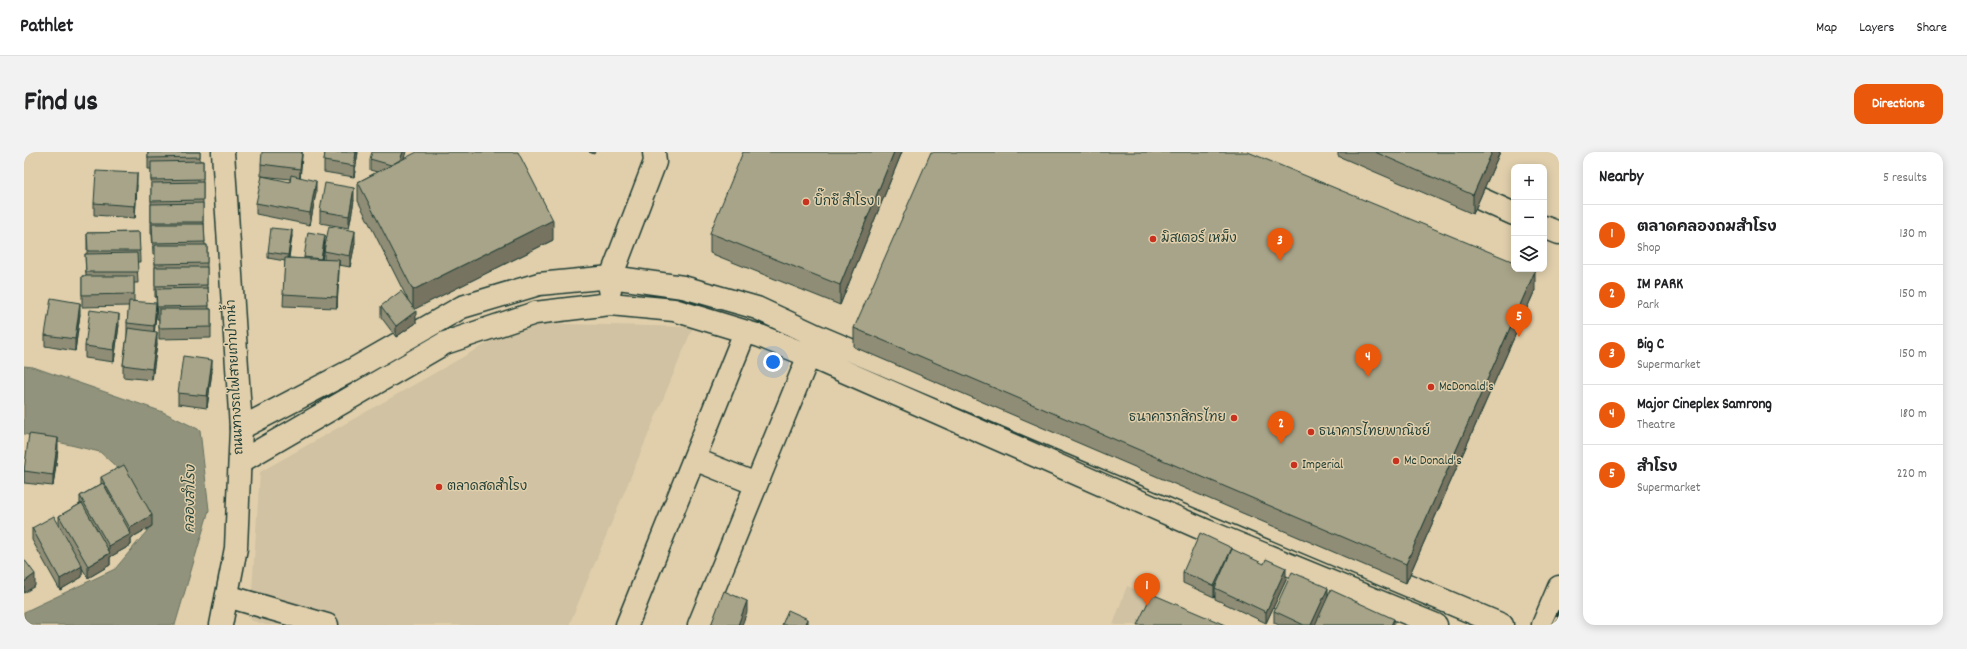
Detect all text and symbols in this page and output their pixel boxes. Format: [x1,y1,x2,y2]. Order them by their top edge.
text: Pathlet [20,14,73,41]
text: Map [1816,18,1837,38]
text: Layers [1859,18,1894,38]
text: Share [1916,18,1947,38]
text: Find us [24,84,98,124]
button: Directions [1854,84,1943,124]
map controls [1511,164,1547,272]
button: + [1511,164,1547,200]
text: Nearby [1599,166,1643,190]
text: 5 results [1883,169,1927,188]
place label: บิ๊กซี สำโรง 1 [814,188,880,212]
marker: บิ๊กซี สำโรง 1 [801,197,811,207]
button: − [1511,200,1547,236]
text: ตลาดคลองถมสำโรง [1637,217,1777,239]
text: 1 [1611,225,1613,244]
text: 130 m [1899,225,1927,244]
place label: มิสเตอร์ เหม็ง [1161,228,1237,249]
pin: 3 [1267,228,1293,261]
marker: มิสเตอร์ เหม็ง [1148,234,1158,244]
button: layers [1511,236,1547,272]
text: Shop [1637,239,1660,258]
text: IM PARK [1637,274,1683,296]
text: 2 [1609,285,1615,304]
text: 150 m [1899,285,1927,304]
text: Park [1637,296,1659,315]
street label: ถนนทางรถไฟสายเก่าปากน้ำ [217,299,250,455]
pin: 5 [1506,304,1532,337]
text: Big C [1637,334,1664,356]
pin: 4 [1355,344,1381,377]
text: 3 [1609,345,1615,364]
text: 150 m [1899,345,1927,364]
your location [763,352,783,372]
text: Supermarket [1637,356,1701,375]
place label: McDonald's [1439,378,1494,397]
marker: McDonald's [1426,382,1436,392]
text: Major Cineplex Samrong [1637,394,1772,416]
text: 4 [1609,405,1615,424]
text: 180 m [1900,405,1927,424]
place label: ธนาคารกสิกรไทย [1129,407,1226,428]
pin: 2 [1268,411,1294,444]
marker: ธนาคารกสิกรไทย [1229,413,1239,423]
text: Theatre [1637,416,1675,435]
place label: ธนาคารไทยพาณิชย์ [1319,421,1430,442]
marker: ธนาคารไทยพาณิชย์ [1306,427,1316,437]
place label: Mc Donald's [1404,452,1462,471]
place label: Imperial [1302,456,1343,475]
marker: Mc Donald's [1391,456,1401,466]
text: สำโรง [1637,457,1677,479]
marker: Imperial [1289,460,1299,470]
water label: คลองสำโรง [179,463,202,533]
text: 5 [1609,465,1615,484]
text: 220 m [1897,465,1927,484]
place label: ตลาดสดสำโรง [447,476,527,497]
text: Supermarket [1637,479,1701,498]
marker: ตลาดสดสำโรง [434,482,444,492]
pin: 1 [1134,573,1160,606]

